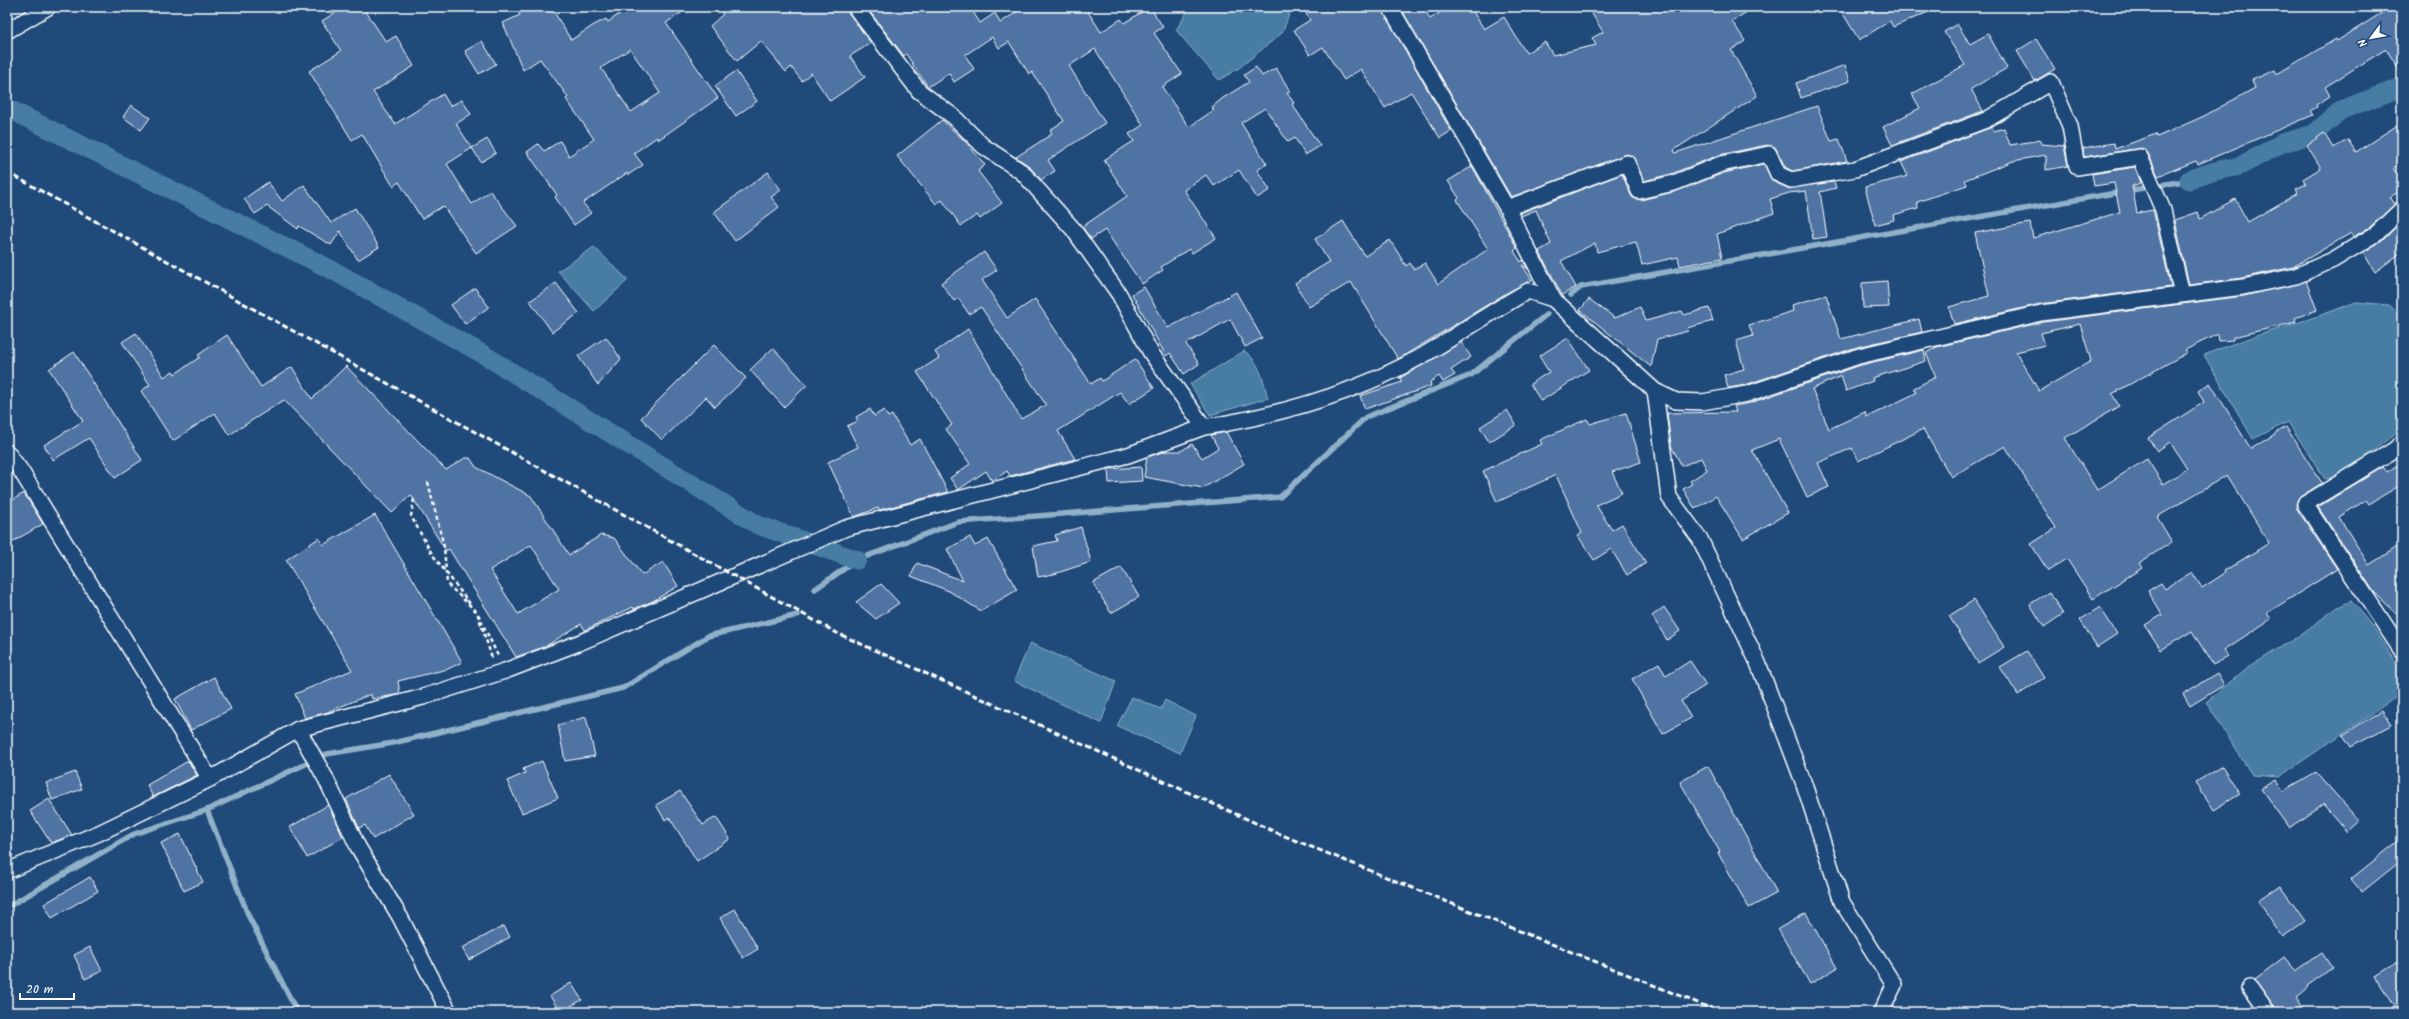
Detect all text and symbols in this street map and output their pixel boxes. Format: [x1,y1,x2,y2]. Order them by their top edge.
north arrow [2351,18,2391,58]
text: N [2354,35,2373,50]
scale bar [20,975,74,1001]
text: 20 m [26,980,54,999]

